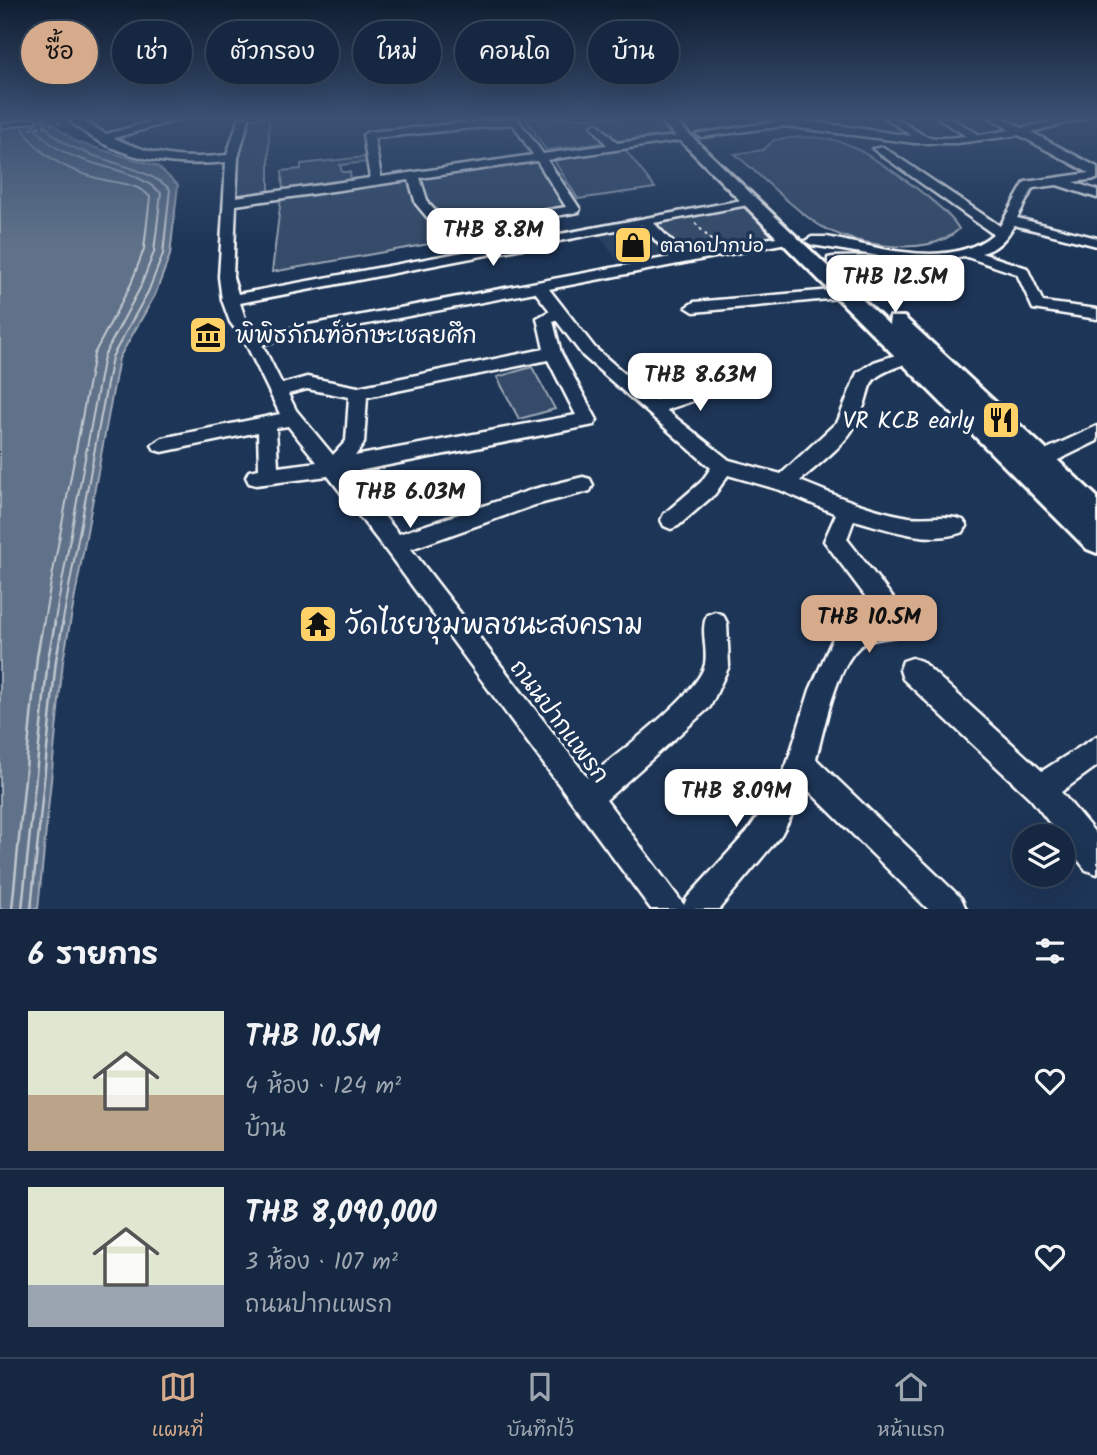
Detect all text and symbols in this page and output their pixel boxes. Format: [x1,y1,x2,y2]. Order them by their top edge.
chip: ซื้อ [21,21,98,84]
chip: เช่า [112,21,192,84]
chip: ตัวกรอง [206,21,339,84]
chip: ใหม่ [353,21,441,84]
chip: คอนโด [455,21,574,84]
chip: บ้าน [588,21,679,84]
pin: THB 8.8M [421,208,565,268]
text: THB 8.8M [443,213,543,249]
shop icon: ตลาดปากบ่อ [612,224,654,266]
place label: ตลาดปากบ่อ [660,232,764,262]
pin: THB 12.5M [815,256,975,315]
text: THB 12.5M [842,260,948,296]
museum icon: พิพิธภัณฑ์อักษะเชลยศึก [187,314,229,356]
place label: พิพิธภัณฑ์อักษะเชลยศึก [235,319,477,355]
pin: THB 8.63M [620,354,780,413]
text: THB 8.63M [644,358,756,394]
restaurant icon: VR KCB early [980,399,1022,441]
place label: VR KCB early [843,404,974,440]
pin: THB 6.03M [330,470,490,530]
text: THB 6.03M [355,475,465,511]
pin: THB 10.5M [789,596,949,655]
text: THB 10.5M [817,600,921,636]
temple icon: วัดไชยชุมพลชนะสงคราม [297,603,339,645]
place label: วัดไชยชุมพลชนะสงคราม [345,604,643,649]
street label: ถนนปากแพรก [500,653,617,792]
pin: THB 8.09M [656,770,816,829]
text: THB 8.09M [681,774,791,810]
map controls [1012,824,1075,887]
button: layers [1012,824,1075,887]
text: 6 รายการ [28,932,158,980]
icon: filters [1031,932,1069,970]
text: THB 10.5M [245,1014,381,1062]
icon: home [84,1039,168,1123]
icon: heart [1031,1062,1069,1100]
text: 4 ห้อง · 124 m² [245,1069,401,1105]
text: บ้าน [245,1112,286,1148]
text: THB 8,090,000 [245,1190,437,1238]
icon: home [84,1215,168,1299]
icon: heart [1031,1238,1069,1276]
text: 3 ห้อง · 107 m² [245,1245,398,1281]
text: ถนนปากแพรก [245,1288,392,1324]
tab: แผนที่ [152,1368,203,1446]
tab: บันทึกไว้ [507,1368,574,1446]
tab: หน้าแรก [877,1368,945,1446]

